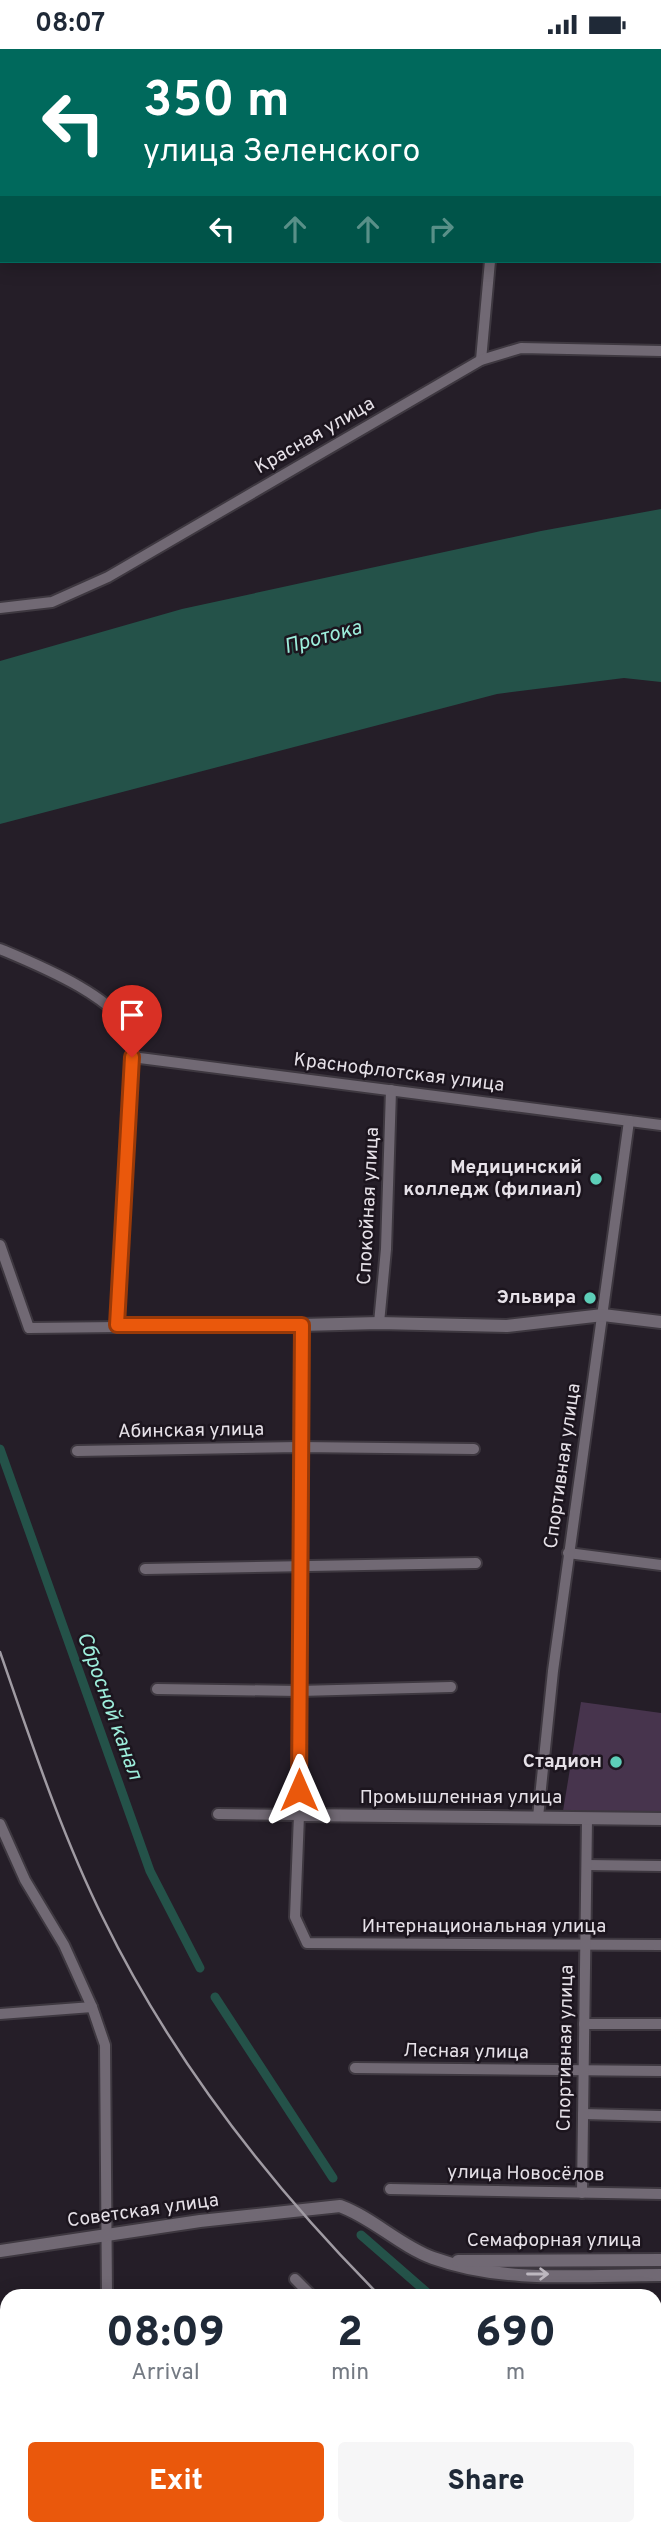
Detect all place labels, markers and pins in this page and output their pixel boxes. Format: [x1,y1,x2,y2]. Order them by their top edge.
pin [102,985,162,1057]
place label: Медицинский колледж (филиал) [403,1156,582,1202]
marker: Медицинский колледж (филиал) [588,1171,604,1187]
place label: Эльвира [497,1286,576,1310]
marker: Эльвира [582,1290,598,1306]
place label: Стадион [523,1750,602,1774]
marker: Стадион [608,1754,624,1770]

